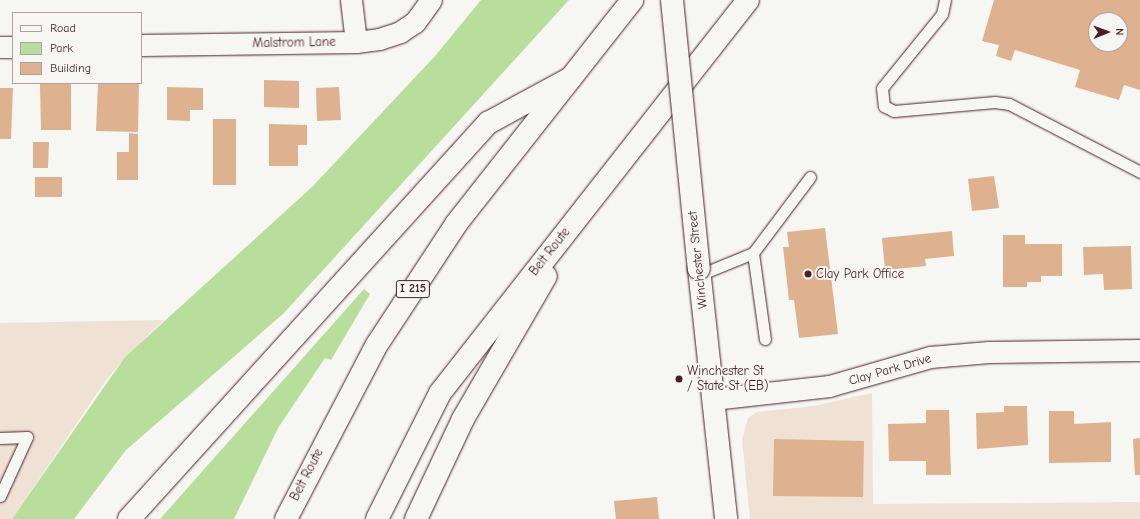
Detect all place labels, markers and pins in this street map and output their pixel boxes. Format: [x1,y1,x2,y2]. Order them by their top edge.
place label: Clay Park Office [816,266,904,282]
marker: Clay Park Office [803,269,813,279]
place label: Winchester St / State St (EB) [687,364,769,395]
marker: Winchester St / State St (EB) [674,374,684,384]

